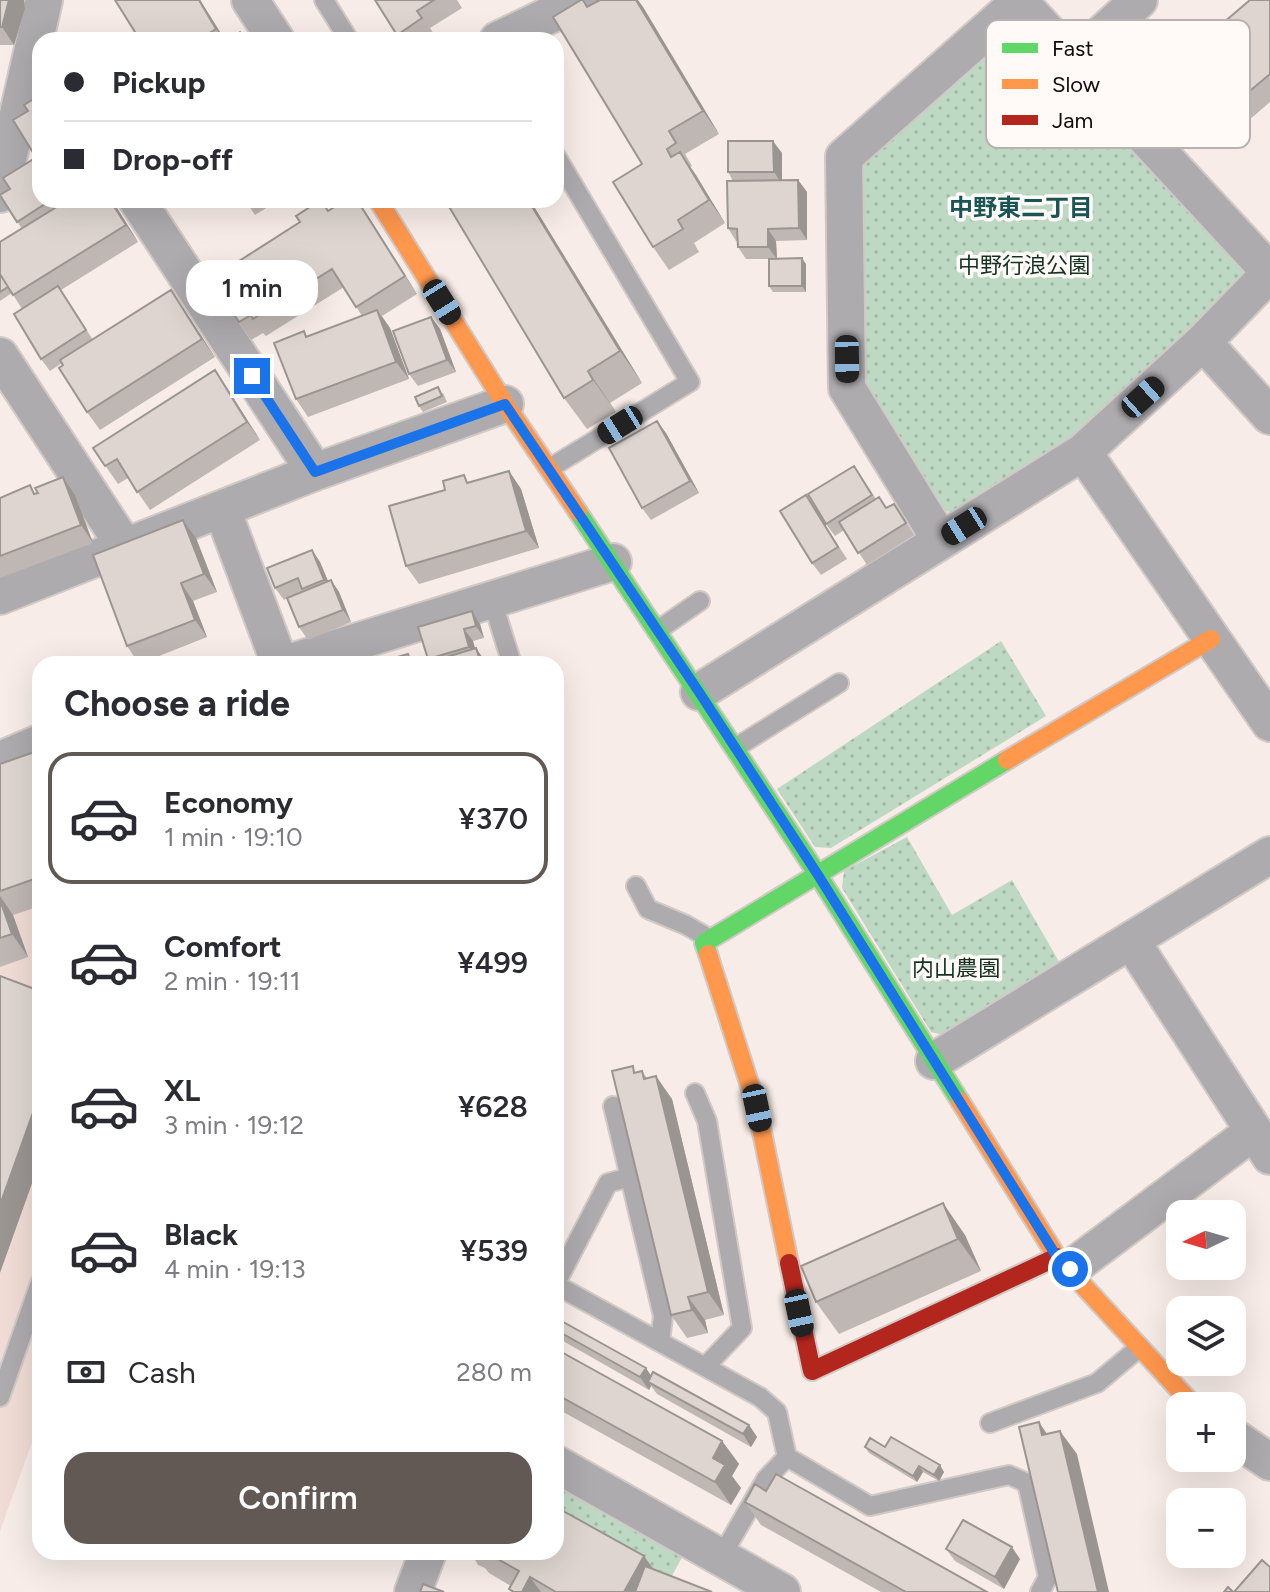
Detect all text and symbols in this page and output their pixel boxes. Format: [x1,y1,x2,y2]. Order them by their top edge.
legend [986,20,1250,148]
text: Fast [1052,35,1094,62]
text: Pickup [112,64,206,101]
text: Slow [1052,71,1101,98]
text: Jam [1052,107,1093,134]
text: Drop-off [112,141,233,178]
district label: 中野東二丁目 [949,193,1093,222]
park label: 中野行浪公園 [958,252,1090,279]
callout: 1 min [186,260,318,316]
text: 1 min [222,272,282,304]
car [419,275,465,329]
car [835,335,859,383]
route end [234,358,270,394]
car [1117,372,1169,422]
car [593,402,647,448]
car [937,503,991,549]
text: Choose a ride [64,682,290,725]
icon: car [68,782,140,854]
text: Economy [164,784,293,821]
text: ¥370 [458,800,528,837]
text: 1 min · 19:10 [164,821,303,853]
icon: car [68,926,140,998]
text: Comfort [164,928,282,965]
text: ¥499 [457,944,528,981]
park label: 内山農園 [912,955,1000,982]
text: 2 min · 19:11 [164,965,301,997]
icon: car [68,1070,140,1142]
text: XL [164,1072,200,1109]
car [740,1082,774,1134]
text: ¥628 [458,1088,528,1125]
text: 3 min · 19:12 [164,1109,304,1141]
north arrow [1166,1200,1246,1280]
map controls [1166,1200,1246,1568]
icon: car [68,1214,140,1286]
text: Black [164,1216,238,1253]
text: ¥539 [460,1232,528,1269]
route start [1052,1251,1088,1287]
text: 4 min · 19:13 [164,1253,306,1285]
car [782,1287,816,1339]
button: layers [1166,1296,1246,1376]
icon: cash [64,1350,108,1394]
text: Cash [128,1354,196,1391]
text: 280 m [456,1356,532,1388]
button: + [1166,1392,1246,1472]
button: Confirm [64,1452,532,1544]
button: − [1166,1488,1246,1568]

